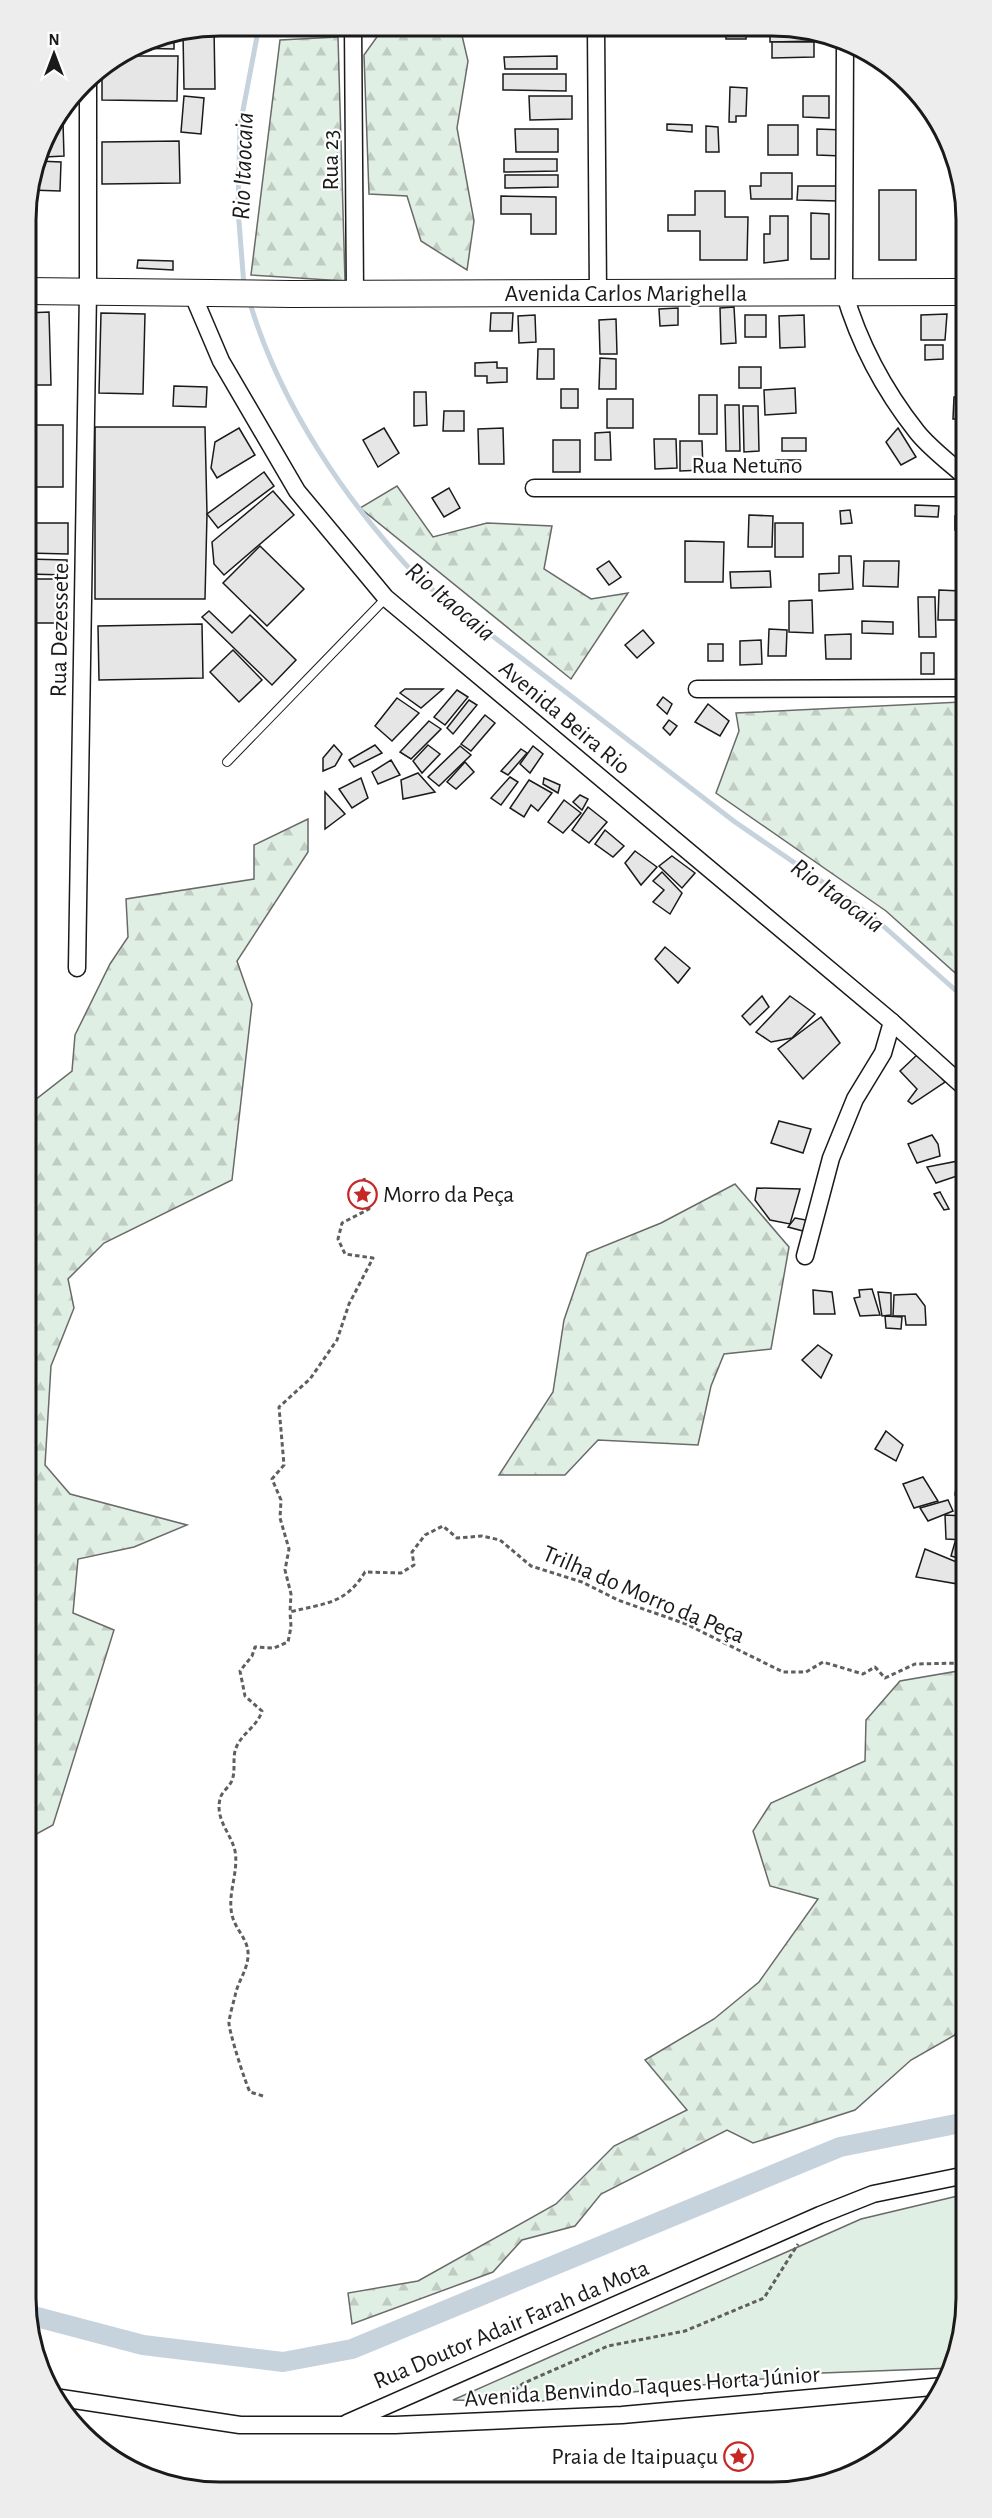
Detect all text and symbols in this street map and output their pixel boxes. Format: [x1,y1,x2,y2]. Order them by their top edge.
north arrow [24,24,84,84]
text: N [48,32,60,48]
water label: Rio Itaocaia [228,112,258,220]
street label: Rua 23 [319,130,343,190]
street label: Avenida Carlos Marighella [505,282,747,306]
street label: Rua Netuno [692,454,802,478]
water label: Rio Itaocaia [401,557,500,646]
street label: Rua Dezessete [47,563,73,697]
street label: Avenida Beira Rio [494,656,634,779]
water label: Rio Itaocaia [786,854,889,938]
place icon: Morro da Peça [346,1178,378,1210]
place label: Morro da Peça [383,1183,514,1207]
street label: Trilha do Morro da Peça [539,1542,748,1648]
street label: Rua Doutor Adair Farah da Mota [370,2256,653,2394]
street label: Avenida Benvindo Taques Horta Júnior [463,2363,821,2411]
place icon: Praia de Itaipuaçu [723,2440,755,2472]
place label: Praia de Itaipuaçu [551,2445,718,2469]

